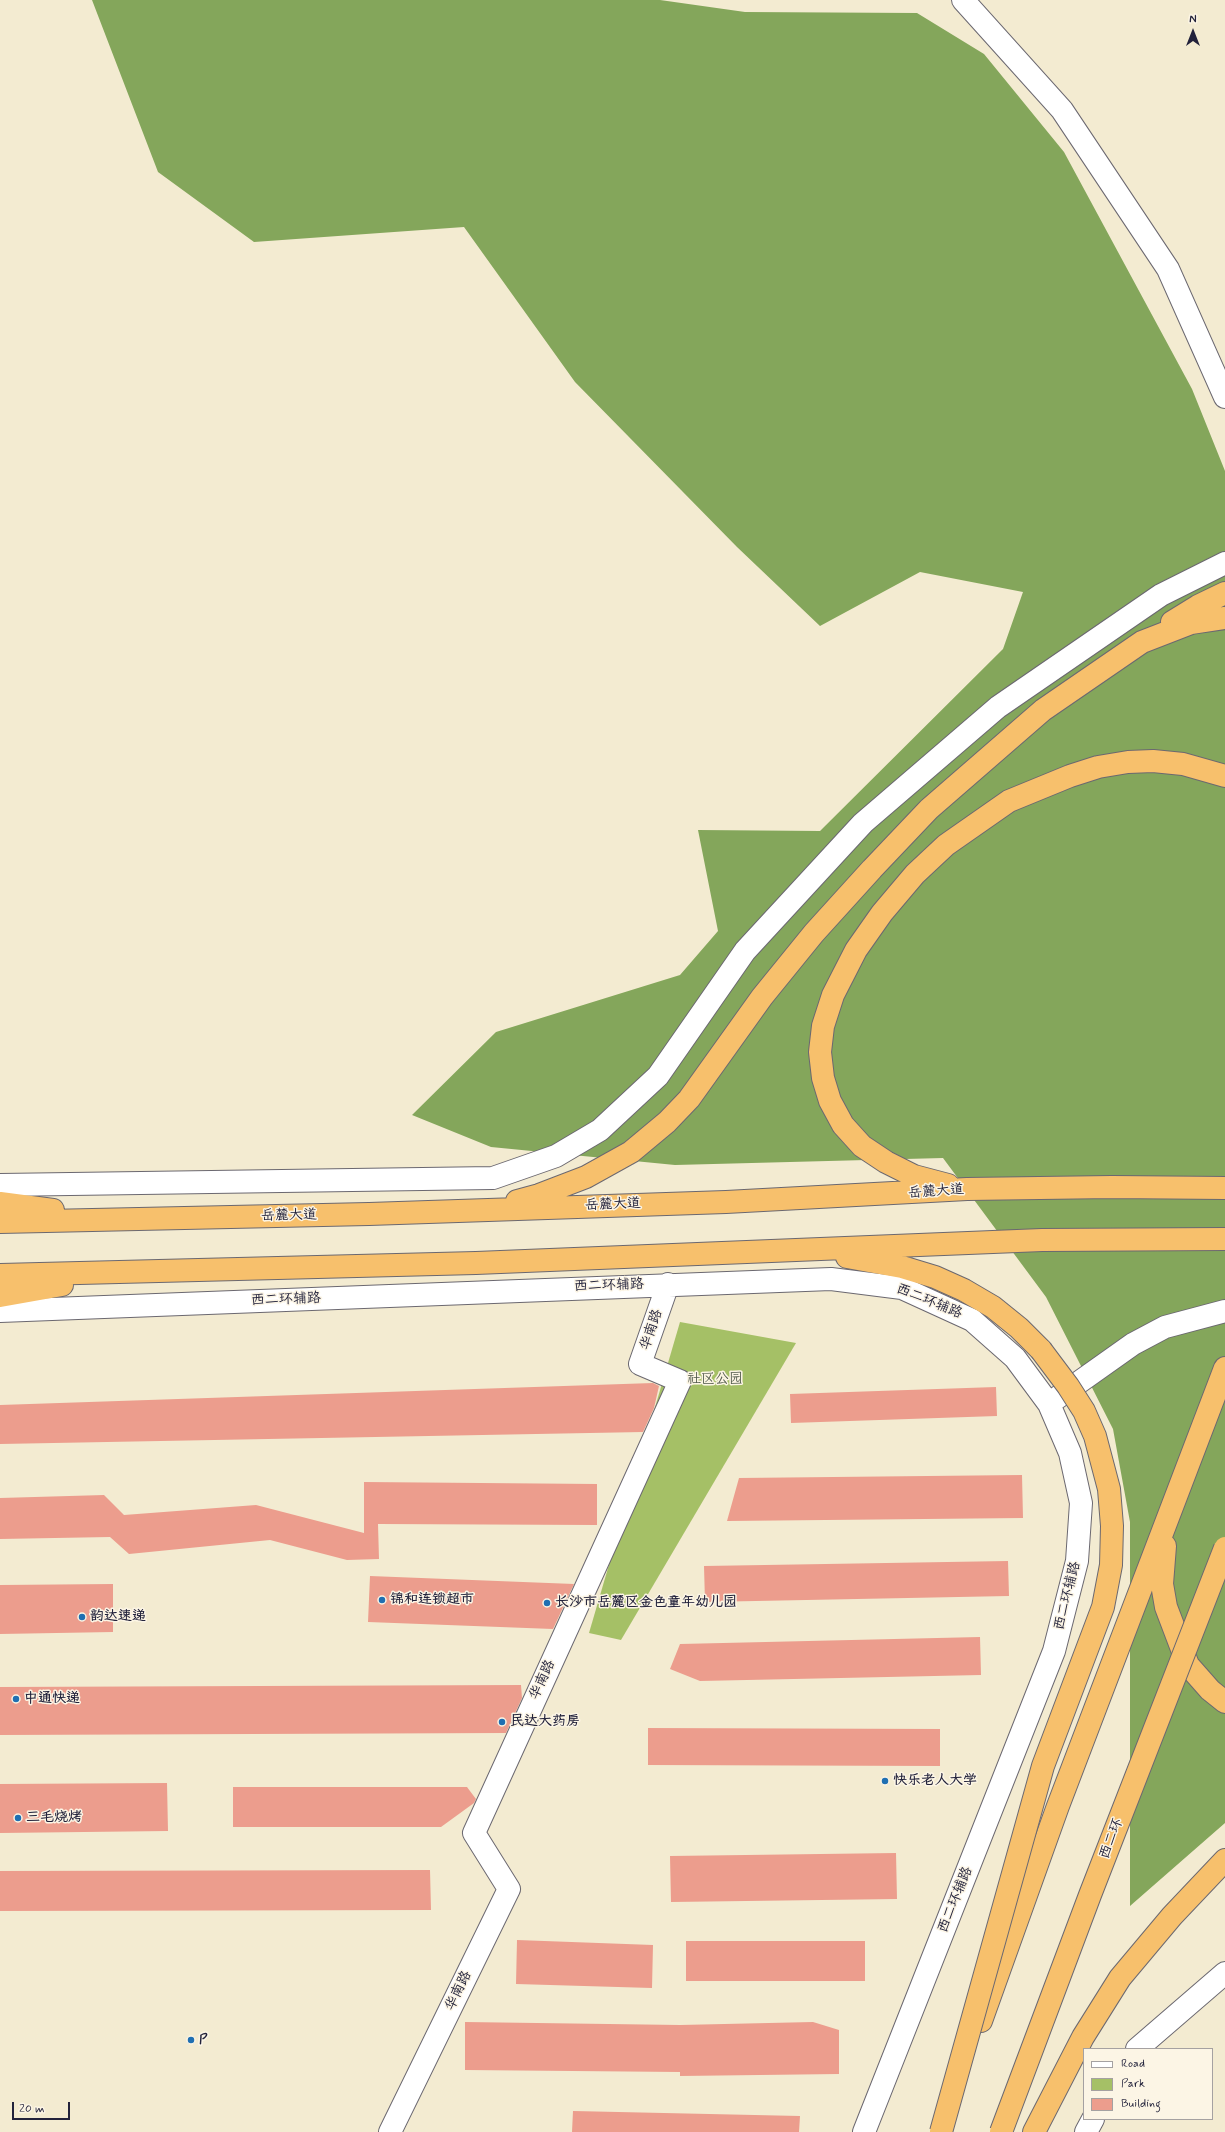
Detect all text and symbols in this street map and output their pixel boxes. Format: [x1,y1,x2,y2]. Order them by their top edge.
north arrow [1173,12,1213,52]
text: N [1189,13,1197,27]
street label: 岳麓大道 [907,1182,965,1202]
street label: 岳麓大道 [585,1196,641,1214]
street label: 岳麓大道 [261,1207,317,1225]
street label: 西二环辅路 [574,1276,644,1296]
street label: 西二环辅路 [893,1281,965,1323]
street label: 西二环辅路 [251,1290,321,1310]
street label: 华南路 [637,1307,667,1353]
park label: 社区公园 [687,1372,743,1388]
street label: 西二环辅路 [1051,1560,1085,1632]
place label: 锦和连锁超市 [390,1592,474,1608]
marker: 锦和连锁超市 [377,1595,387,1605]
place label: 长沙市岳麓区金色童年幼儿园 [555,1595,737,1611]
marker: 长沙市岳麓区金色童年幼儿园 [542,1598,552,1608]
place label: 韵达速递 [90,1609,146,1625]
marker: 韵达速递 [77,1612,87,1622]
street label: 华南路 [527,1657,559,1703]
place label: 中通快递 [24,1691,80,1707]
marker: 中通快递 [11,1694,21,1704]
place label: 民达大药房 [510,1714,580,1730]
marker: 民达大药房 [497,1717,507,1727]
place label: 快乐老人大学 [893,1773,977,1789]
marker: 快乐老人大学 [880,1776,890,1786]
place label: 三毛烧烤 [26,1810,82,1826]
marker: 三毛烧烤 [13,1813,23,1823]
street label: 西二环 [1097,1816,1127,1862]
street label: 西二环辅路 [935,1864,977,1936]
street label: 华南路 [442,1968,476,2014]
place label: P [199,2032,207,2048]
marker: P [186,2035,196,2045]
legend [1083,2048,1213,2120]
text: Road [1121,2056,1145,2072]
text: Park [1121,2076,1145,2092]
scale bar [14,2094,72,2120]
text: Building [1121,2096,1161,2112]
text: 20 m [19,2101,45,2117]

